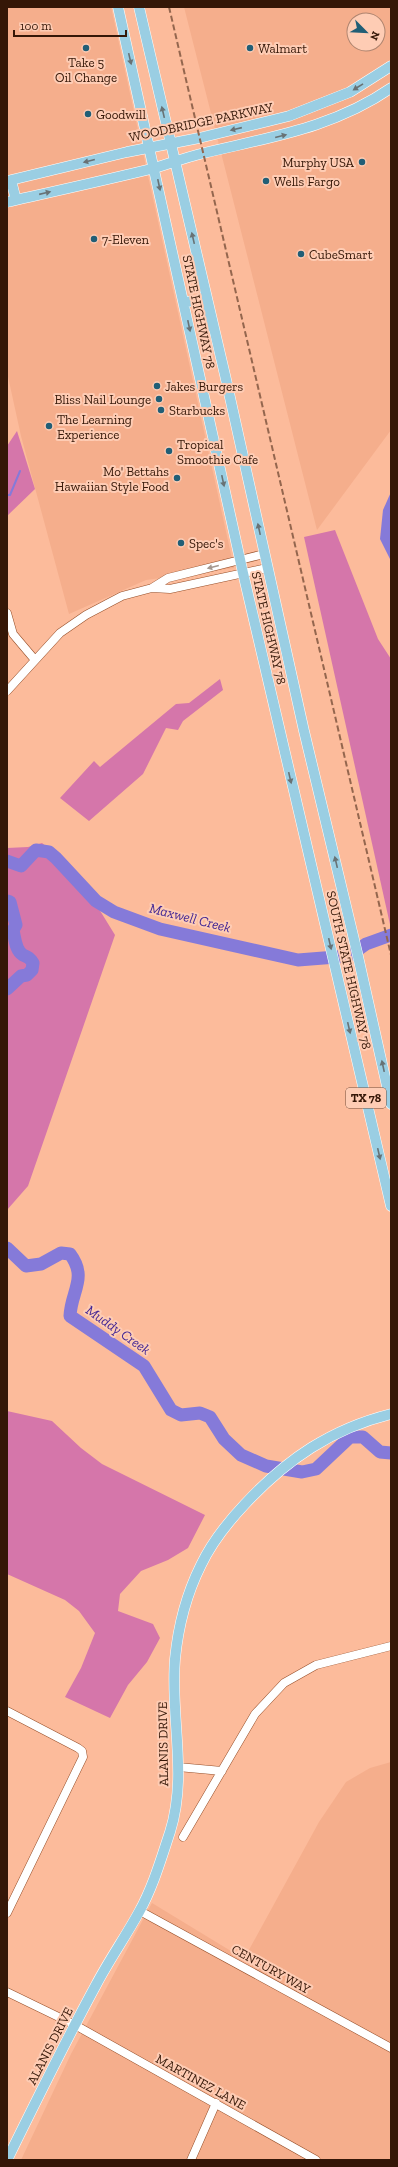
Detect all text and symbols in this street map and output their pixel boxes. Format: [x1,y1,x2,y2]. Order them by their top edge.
scale bar [14,12,126,38]
north arrow [346,12,386,52]
text: 100 m [20,19,52,33]
text: N [367,29,382,43]
place label: Walmart [258,41,307,56]
marker: Take 5 Oil Change [81,43,91,53]
marker: Walmart [245,43,255,53]
one-way arrow [127,53,133,65]
place label: Take 5 Oil Change [55,55,117,85]
one-way arrow [352,83,364,90]
street label: WOODBRIDGE PARKWAY [128,99,274,145]
one-way arrow [160,106,166,118]
place label: Goodwill [96,107,146,122]
marker: Goodwill [83,109,93,119]
one-way arrow [229,127,242,133]
one-way arrow [275,132,287,138]
place label: Murphy USA [282,155,355,170]
marker: Murphy USA [357,157,367,167]
one-way arrow [83,158,95,164]
place label: Wells Fargo [274,174,340,189]
marker: Wells Fargo [261,176,271,186]
one-way arrow [156,179,162,192]
one-way arrow [39,189,51,195]
place label: 7-Eleven [102,232,150,247]
one-way arrow [190,232,196,244]
marker: 7-Eleven [89,234,99,244]
place label: CubeSmart [309,247,373,262]
marker: CubeSmart [296,249,306,259]
street label: STATE HIGHWAY 78 [180,254,218,370]
one-way arrow [186,320,192,332]
place label: Jakes Burgers [165,379,243,394]
marker: Jakes Burgers [152,381,162,391]
place label: Bliss Nail Lounge [54,392,151,407]
marker: Bliss Nail Lounge [154,394,164,404]
place label: Starbucks [169,403,225,418]
marker: Starbucks [156,405,166,415]
place label: The Learning Experience [57,412,132,442]
marker: The Learning Experience [44,421,54,431]
place label: Tropical Smoothie Cafe [177,437,258,467]
marker: Tropical Smoothie Cafe [164,446,174,456]
place label: Mo' Bettahs Hawaiian Style Food [55,464,169,494]
marker: Mo' Bettahs Hawaiian Style Food [172,473,182,483]
one-way arrow [220,474,226,487]
one-way arrow [255,523,261,535]
place label: Spec's [189,536,224,551]
marker: Spec's [176,538,186,548]
one-way arrow [206,564,219,570]
street label: STATE HIGHWAY 78 [249,570,289,686]
one-way arrow [288,771,294,784]
one-way arrow [333,856,339,868]
street label: SOUTH STATE HIGHWAY 78 [323,889,375,1051]
water label: Maxwell Creek [148,900,232,936]
one-way arrow [327,938,333,950]
one-way arrow [347,1021,353,1034]
one-way arrow [379,1059,385,1072]
road number: TX 78 [346,1088,386,1108]
one-way arrow [376,1148,382,1160]
water label: Muddy Creek [82,1302,154,1358]
street label: ALANIS DRIVE [155,1701,171,1787]
street label: CENTURY WAY [229,1941,313,1997]
street label: ALANIS DRIVE [24,2004,76,2087]
street label: MARTINEZ LANE [153,2051,249,2113]

